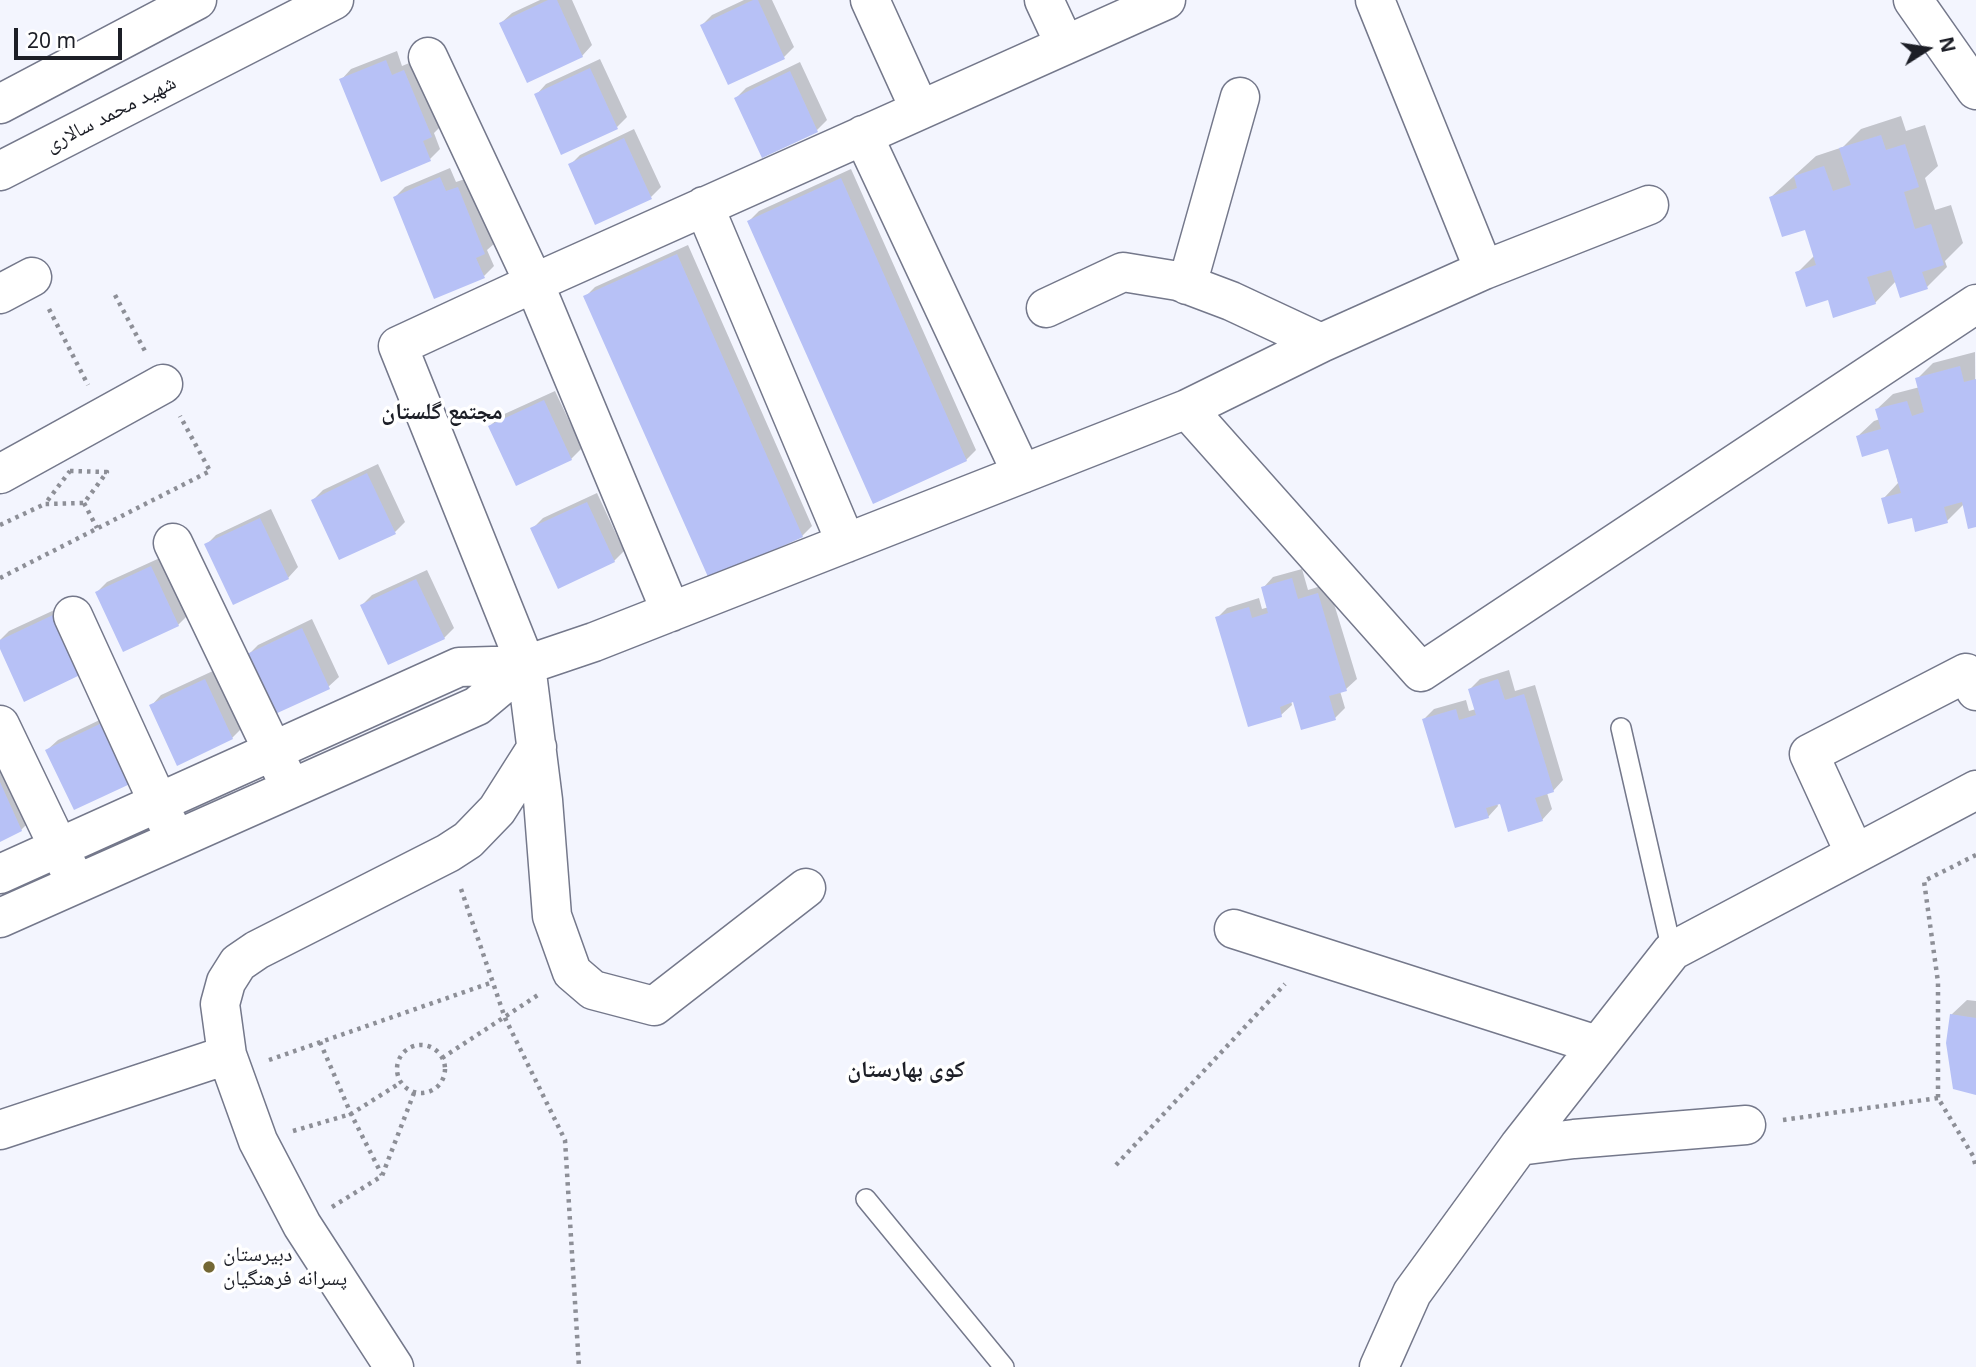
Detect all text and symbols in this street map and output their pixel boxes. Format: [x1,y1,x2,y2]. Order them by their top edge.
scale bar [18,14,126,58]
north arrow [1892,14,1962,84]
text: 20 m [27,26,76,54]
text: N [1933,34,1962,55]
street label: شهید محمد سالاری [41,70,181,158]
district label: مجتمع گلستان [381,398,503,426]
district label: کوی بهارستان [847,1056,965,1084]
place label: دبیرستان پسرانه فرهنگیان [223,1242,347,1292]
marker: دبیرستان پسرانه فرهنگیان [201,1259,217,1275]

